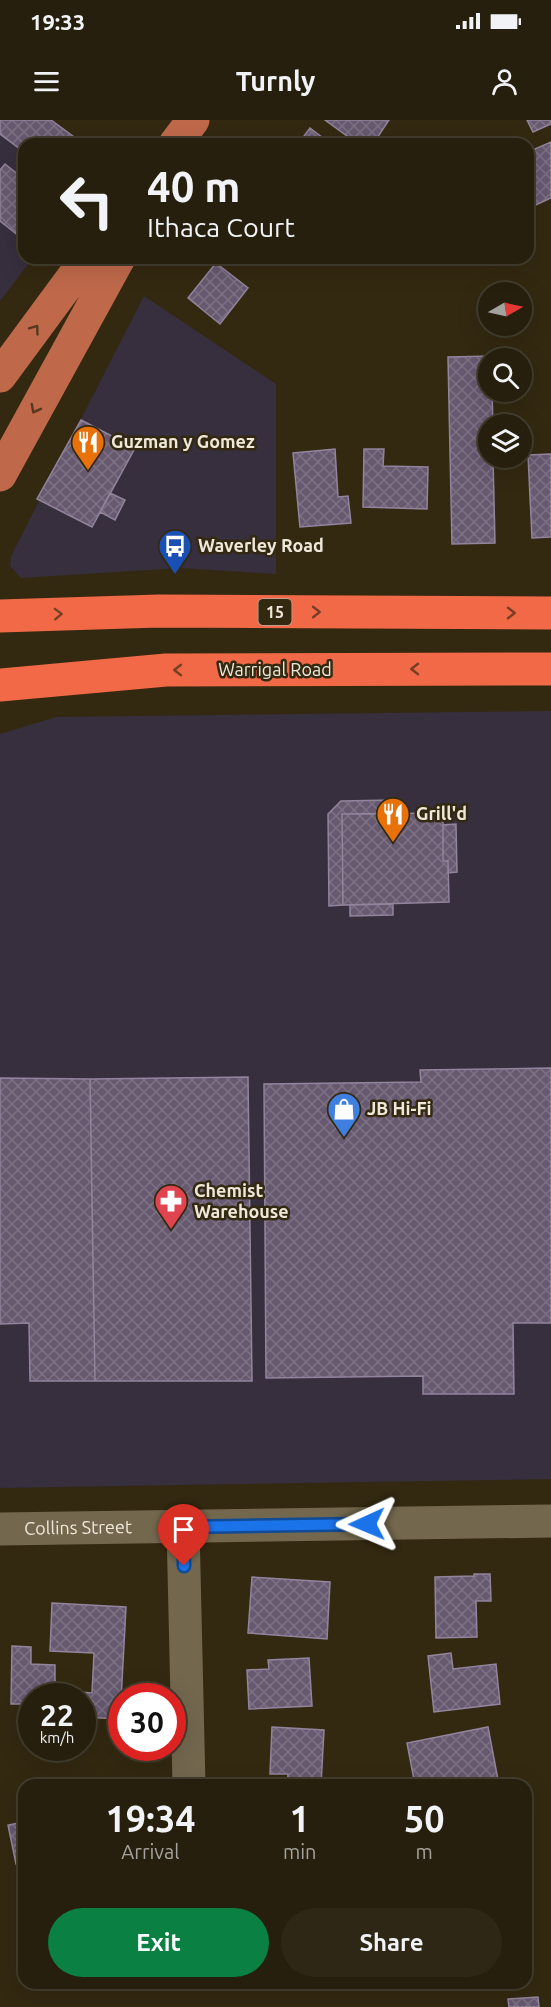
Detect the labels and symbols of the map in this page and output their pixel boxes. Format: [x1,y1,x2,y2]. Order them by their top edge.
north arrow [478,282,532,336]
one-way arrow [27,325,38,336]
one-way arrow [31,403,42,414]
restaurant icon: Guzman y Gomez [70,424,106,471]
place label: Guzman y Gomez [111,431,255,451]
bus stop icon: Waverley Road [157,528,193,575]
place label: Waverley Road [198,535,324,555]
road number: 15 [258,599,292,625]
one-way arrow [312,606,321,618]
one-way arrow [507,607,516,619]
one-way arrow [54,608,63,621]
street label: Warrigal Road [218,659,332,679]
one-way arrow [410,663,419,676]
one-way arrow [173,664,182,676]
restaurant icon: Grill'd [375,796,411,843]
place label: Grill'd [416,803,467,823]
shop icon: JB Hi-Fi [326,1091,362,1138]
place label: JB Hi-Fi [367,1098,432,1118]
place label: Chemist Warehouse [194,1180,289,1221]
pharmacy icon: Chemist Warehouse [153,1183,189,1230]
position arrow [335,1492,399,1556]
pin [158,1504,209,1566]
street label: Collins Street [24,1516,132,1538]
speed limit sign: 30 [108,1683,186,1761]

